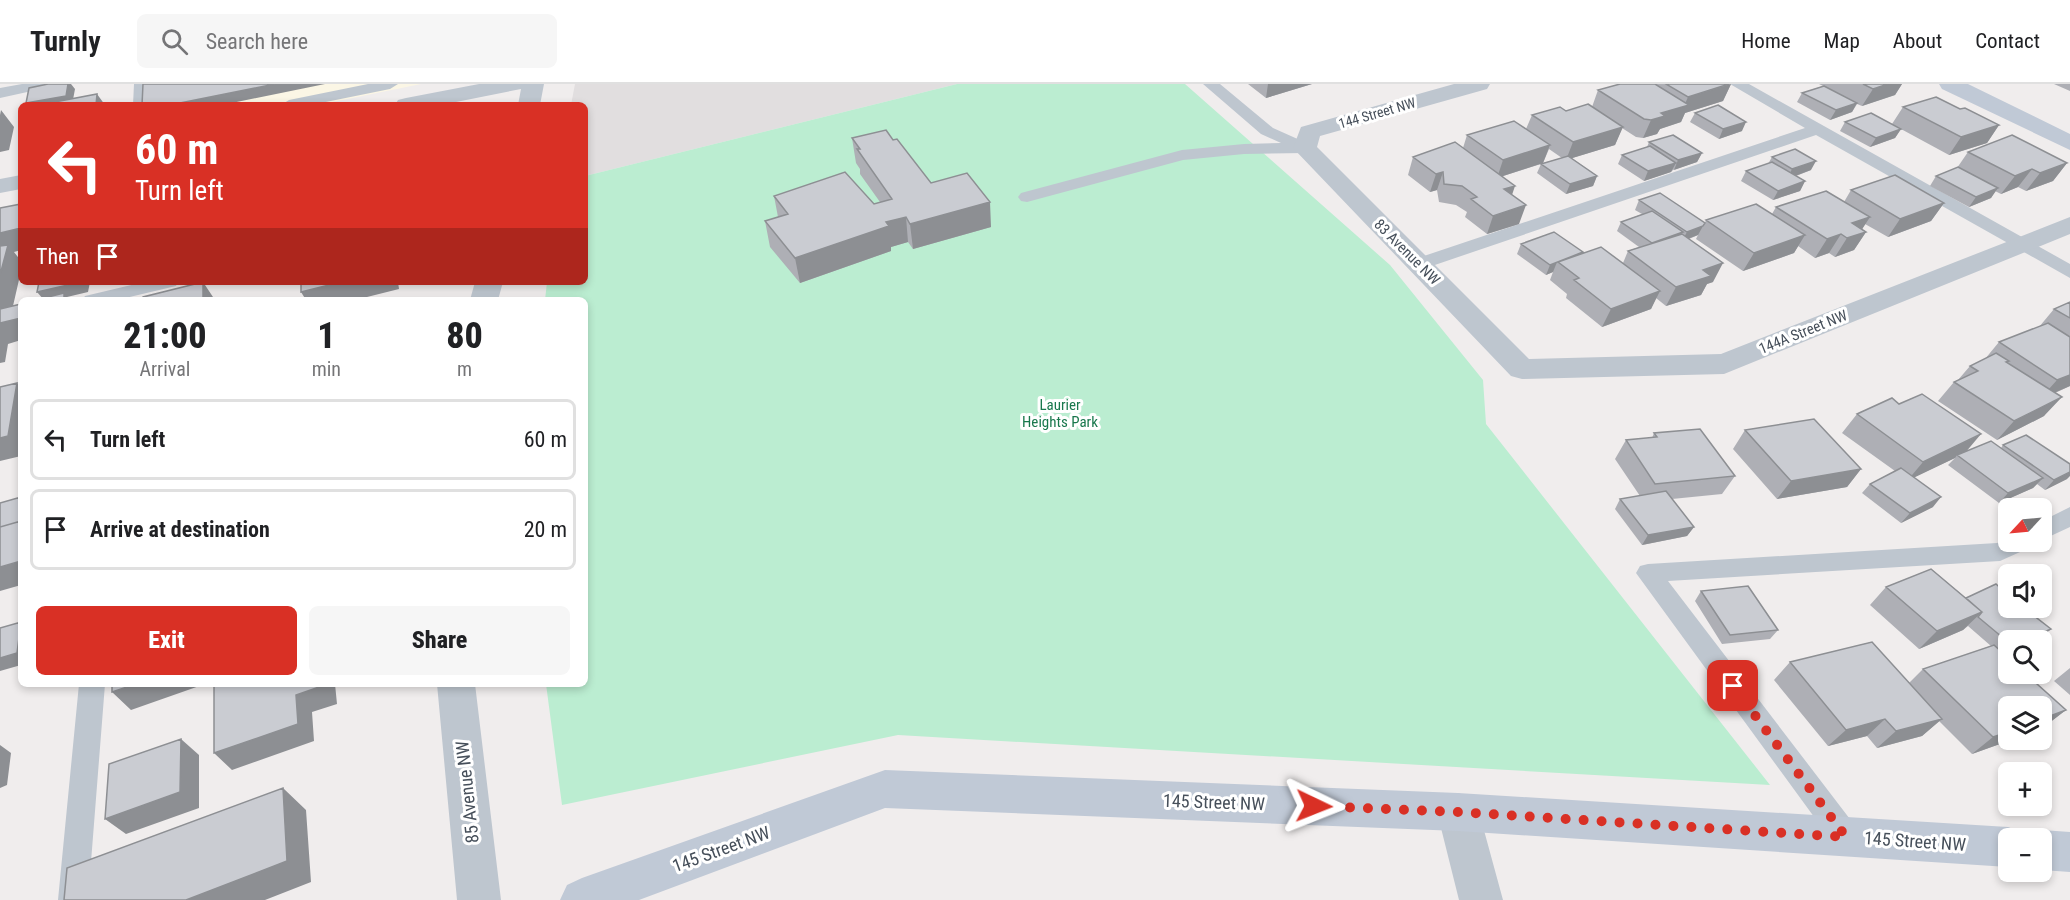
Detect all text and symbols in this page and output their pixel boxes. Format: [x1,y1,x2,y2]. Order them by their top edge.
search box [137,14,557,68]
text: Turnly [30,25,101,58]
icon: search [158,25,191,58]
text: Search here [206,29,308,54]
text: Home [1741,29,1791,53]
text: Map [1824,29,1860,53]
text: About [1893,29,1942,53]
text: Contact [1975,29,2040,53]
street label: 144 Street NW [1337,94,1418,132]
text: 60 m [135,125,218,174]
icon: left [36,126,114,204]
text: Turn left [135,175,224,207]
street label: 83 Avenue NW [1370,215,1444,289]
icon: arrive [91,240,124,273]
text: Then [36,244,79,269]
street label: 144A Street NW [1756,306,1850,358]
text: 21:00 [123,315,207,357]
text: 1 [317,315,336,357]
text: 80 [446,315,483,357]
text: Arrival [139,357,190,381]
text: min [312,357,341,381]
text: m [457,357,472,381]
park label: Laurier Heights Park [1022,396,1098,431]
icon: left [39,423,72,456]
text: Turn left [90,427,165,452]
text: 60 m [524,427,567,452]
north arrow [1998,498,2052,552]
map controls [1998,498,2052,882]
icon: arrive [39,513,72,546]
text: Arrive at destination [90,517,270,542]
text: 20 m [524,517,567,542]
button: sound [1998,564,2052,618]
button: Exit [36,606,297,675]
button: Share [309,606,570,675]
button: search [1998,630,2052,684]
pin [1707,660,1758,711]
icon: arrive [1716,669,1749,702]
button: layers [1998,696,2052,750]
street label: 85 Avenue NW [451,740,483,844]
button: + [1998,762,2052,816]
position arrow [1282,774,1346,838]
street label: 145 Street NW [1163,790,1266,814]
street label: 145 Street NW [669,822,773,876]
street label: 145 Street NW [1863,827,1967,855]
button: − [1998,828,2052,882]

